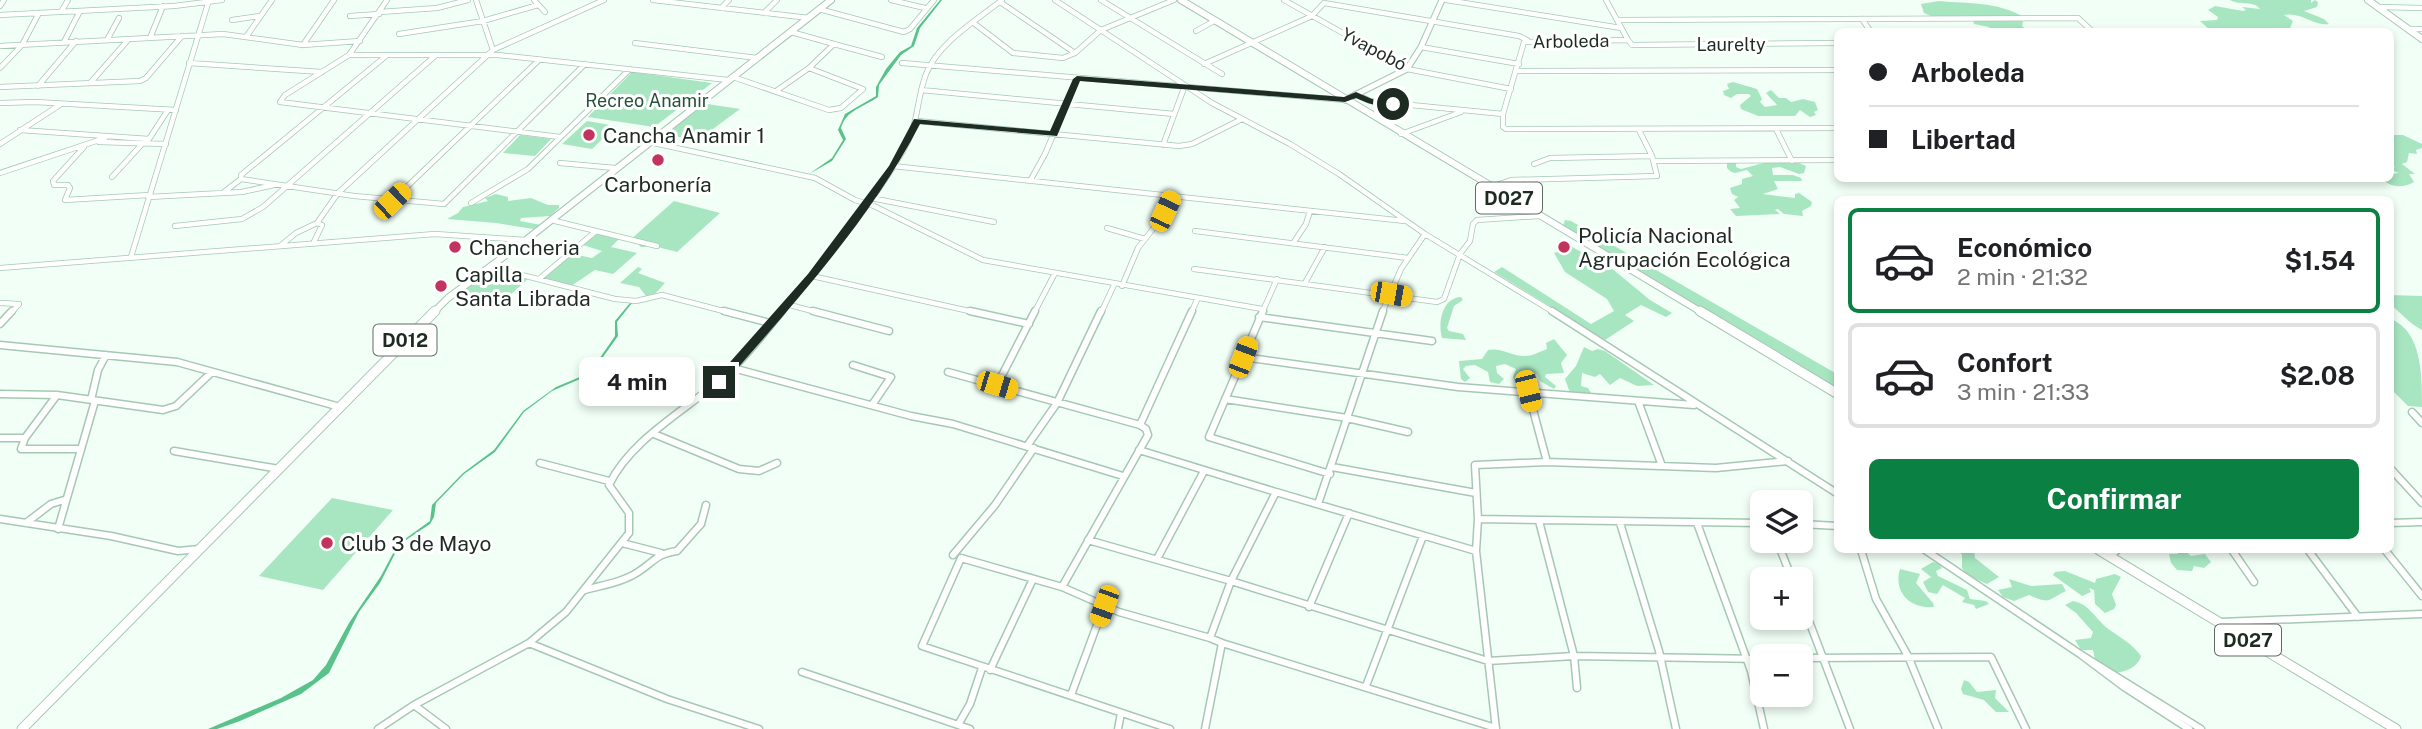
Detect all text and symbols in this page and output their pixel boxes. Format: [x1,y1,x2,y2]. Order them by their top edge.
street label: Yvapobó [1338,23,1410,75]
street label: Arboleda [1533,30,1609,52]
street label: Laurelty [1696,34,1766,55]
text: Arboleda [1911,57,2025,88]
route start [1377,88,1409,120]
park label: Recreo Anamir [585,90,709,111]
place label: Cancha Anamir 1 [603,123,765,148]
text: Libertad [1911,124,2016,155]
marker: Cancha Anamir 1 [581,127,597,143]
marker: Carbonería [650,152,666,168]
place label: Carbonería [604,172,712,197]
car [370,179,415,223]
road number: D027 [1476,182,1542,214]
car [1147,188,1184,234]
place label: Policía Nacional Agrupación Ecológica [1578,223,1791,272]
icon: car [1873,229,1936,292]
text: Económico [1957,232,2092,263]
place label: Chancheria [469,235,580,260]
marker: Chancheria [447,239,463,255]
marker: Policía Nacional Agrupación Ecológica [1556,239,1572,255]
text: $1.54 [2285,245,2355,276]
place label: Capilla Santa Librada [455,262,591,311]
text: 2 min · 21:32 [1957,263,2088,290]
marker: Capilla Santa Librada [433,278,449,294]
car [1369,280,1414,308]
road number: D012 [374,324,436,356]
car [1226,334,1261,380]
icon: car [1873,344,1936,407]
text: Confort [1957,347,2053,378]
callout: 4 min [579,358,694,406]
text: $2.08 [2280,360,2355,391]
route end [703,366,735,398]
text: 4 min [607,368,667,395]
car [1513,368,1544,414]
car [974,369,1021,401]
text: 3 min · 21:33 [1957,378,2089,405]
button: Confirmar [1869,459,2359,539]
map controls [1750,490,1813,707]
button: layers [1750,490,1813,553]
place label: Club 3 de Mayo [341,531,491,556]
marker: Club 3 de Mayo [319,535,335,551]
button: + [1750,567,1813,630]
car [1087,583,1122,629]
road number: D027 [2215,624,2281,656]
button: − [1750,644,1813,707]

